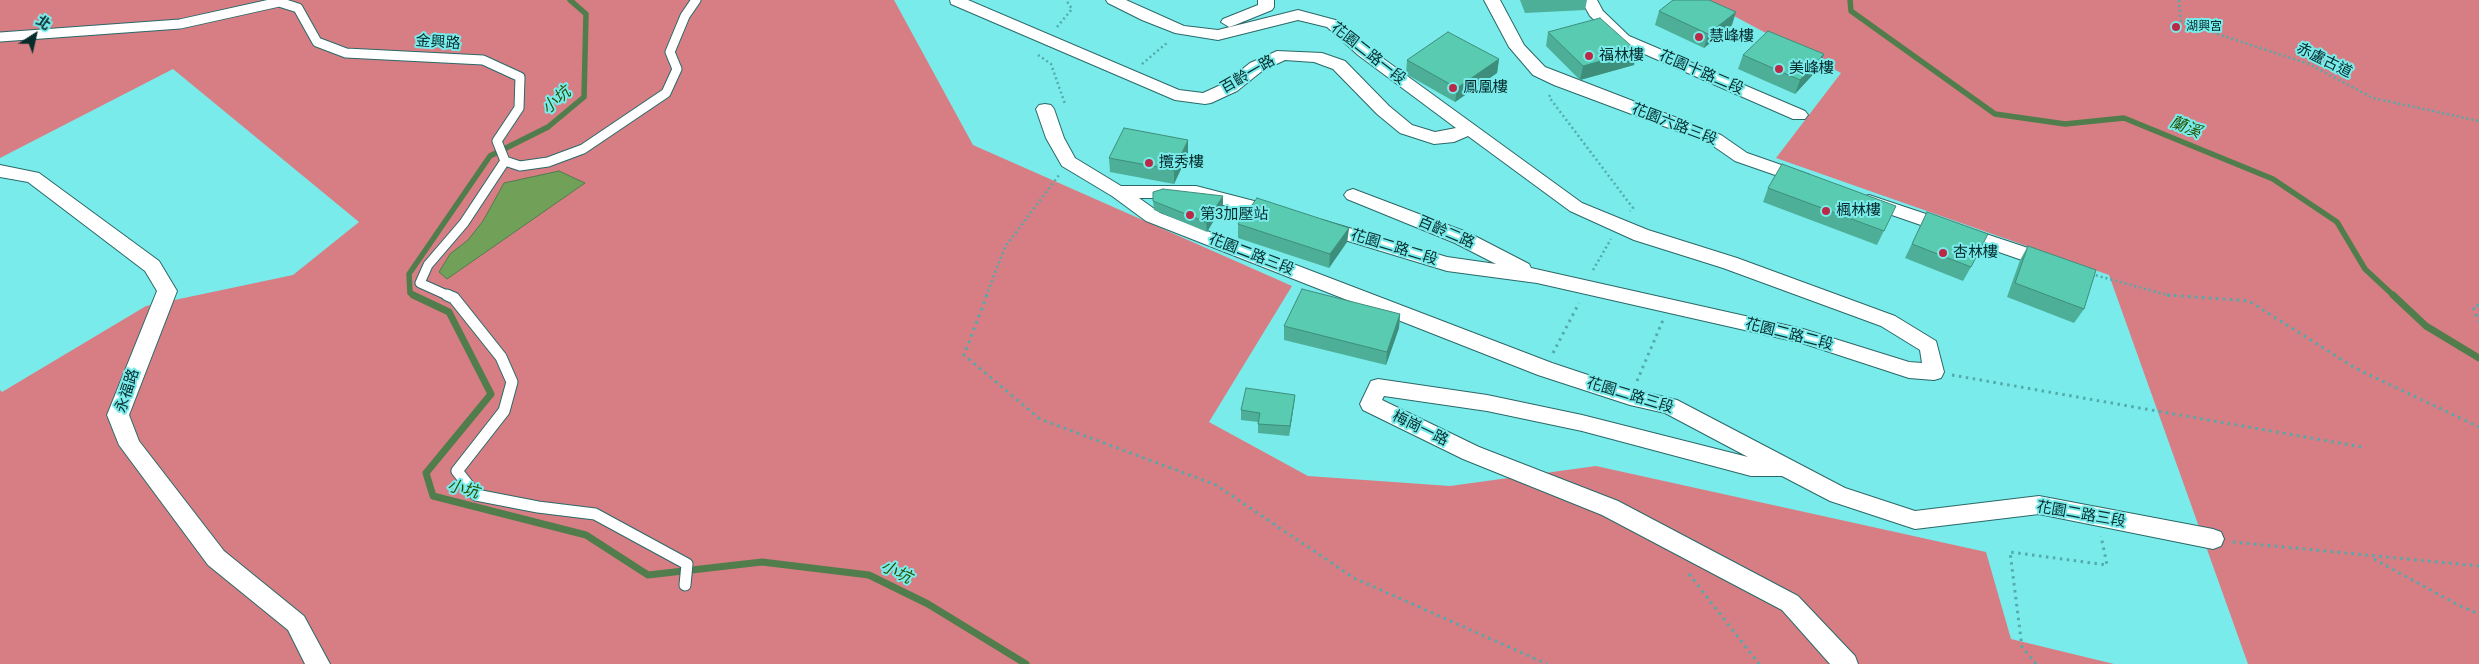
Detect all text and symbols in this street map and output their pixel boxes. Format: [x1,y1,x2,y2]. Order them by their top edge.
north arrow [10,10,60,60]
text: 北 [33,12,54,33]
street label: 花園二路一段 [1327,19,1409,89]
place label: 湖興宮 [2186,20,2222,34]
marker: 湖興宮 [2170,21,2182,33]
place label: 慧峰樓 [1709,28,1754,46]
marker: 慧峰樓 [1693,31,1705,43]
street label: 金興路 [415,32,461,54]
street label: 赤盧古道 [2293,40,2355,82]
place label: 福林樓 [1599,47,1644,65]
street label: 花園十路二段 [1656,47,1746,99]
marker: 福林樓 [1583,50,1595,62]
street label: 百齡一路 [1218,52,1278,98]
place label: 美峰樓 [1789,60,1834,78]
marker: 美峰樓 [1773,63,1785,75]
place label: 鳳凰樓 [1463,79,1508,97]
marker: 鳳凰樓 [1447,82,1459,94]
water label: 小坑 [539,83,575,119]
street label: 花園六路三段 [1629,100,1719,150]
water label: 蘭溪 [2167,113,2203,143]
place label: 攬秀樓 [1159,154,1204,172]
marker: 攬秀樓 [1143,157,1155,169]
place label: 楓林樓 [1836,202,1881,220]
marker: 楓林樓 [1820,205,1832,217]
place label: 第3加壓站 [1200,206,1268,224]
marker: 第3加壓站 [1184,209,1196,221]
street label: 百齡二路 [1415,213,1477,253]
street label: 花園二路二段 [1348,226,1440,270]
street label: 花園二路三段 [1206,230,1296,280]
place label: 杏林樓 [1953,244,1998,262]
marker: 杏林樓 [1937,247,1949,259]
street label: 花園二路二段 [1743,315,1835,355]
street label: 永福路 [112,367,144,415]
street label: 花園二路三段 [1584,374,1676,418]
street label: 梅崗一路 [1389,408,1451,450]
water label: 小坑 [445,477,481,503]
street label: 花園二路三段 [2035,498,2127,532]
water label: 小坑 [877,557,915,589]

